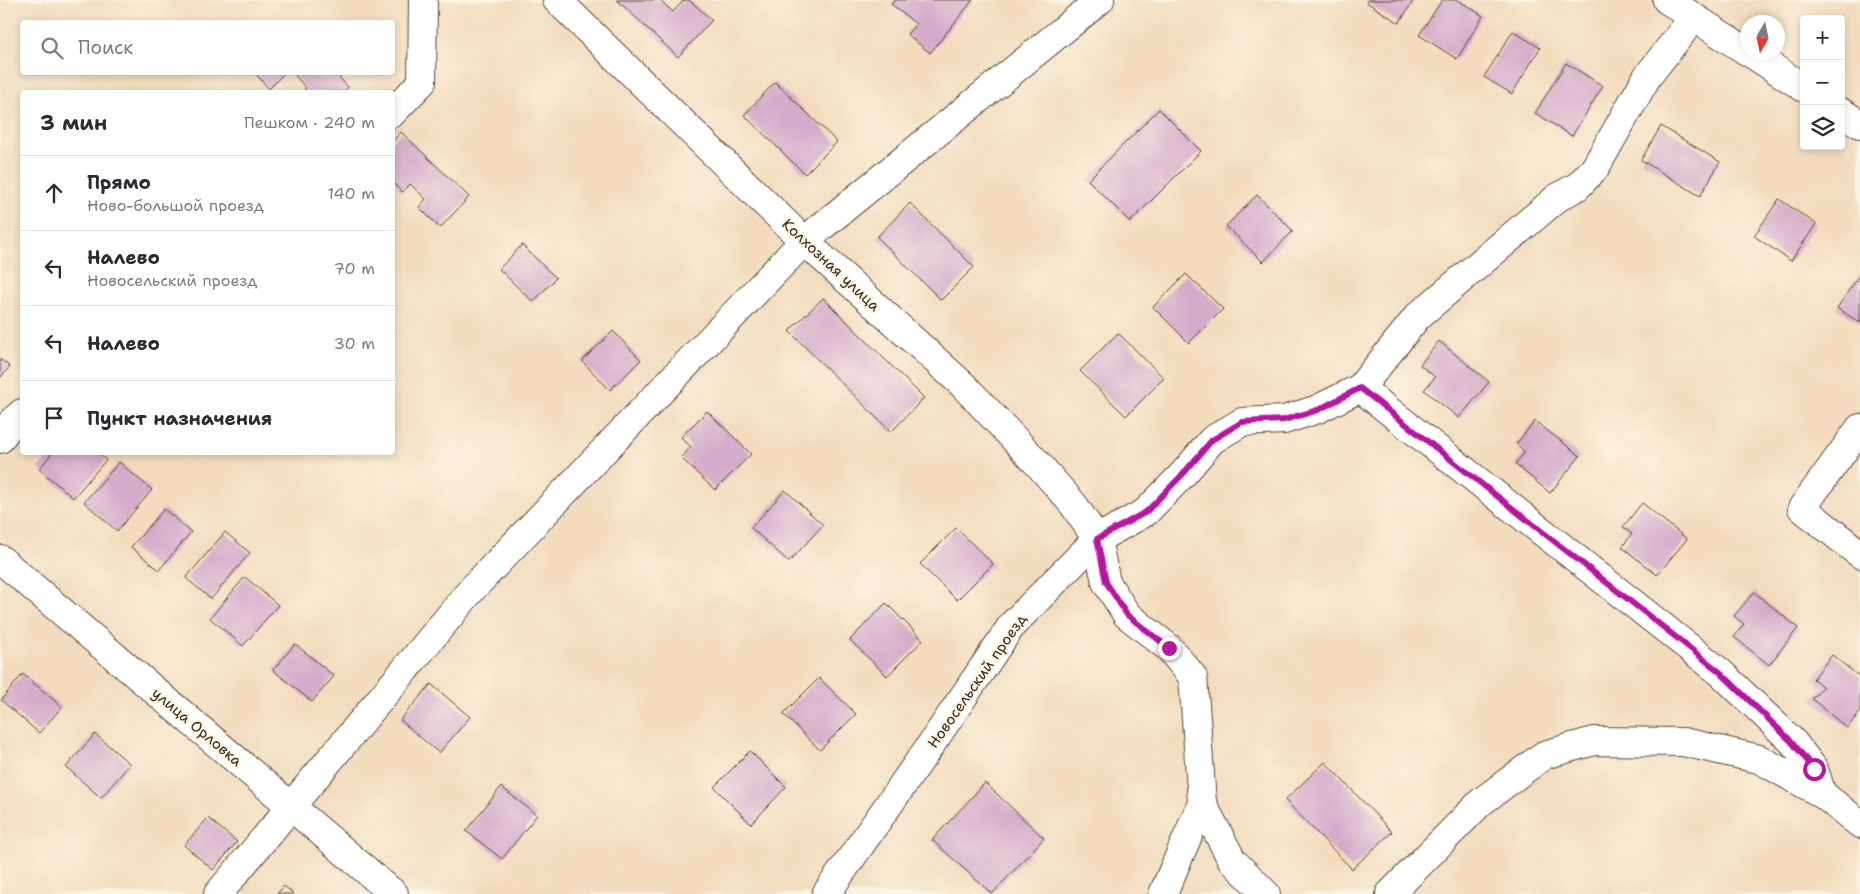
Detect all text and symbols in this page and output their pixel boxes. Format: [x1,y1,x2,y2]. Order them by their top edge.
north arrow [1740,15,1785,60]
map controls [1800,15,1845,150]
button: + [1800,15,1845,60]
search box [20,20,395,75]
icon: search [38,34,66,62]
text: Поиск [78,35,133,60]
button: − [1800,60,1845,105]
button: layers [1800,105,1845,150]
text: 3 мин [40,109,107,137]
text: Пешком · 240 m [244,112,375,133]
text: Прямо [87,170,151,195]
icon: ahead [40,179,68,207]
text: 140 m [328,183,375,204]
text: Ново-большой проезд [87,195,264,216]
street label: Колхозная улица [778,214,885,316]
text: Налево [87,245,160,270]
icon: left [40,254,68,282]
text: 70 m [334,258,375,279]
text: Новосельский проезд [87,270,257,291]
icon: left [40,329,68,357]
text: Налево [87,331,160,356]
text: 30 m [334,333,375,354]
icon: arrive [40,404,68,432]
text: Пункт назначения [87,406,272,431]
street label: Новосельский проезд [923,609,1031,752]
route end [1158,637,1181,660]
street label: улица Орловка [148,683,247,771]
route start [1803,758,1826,781]

